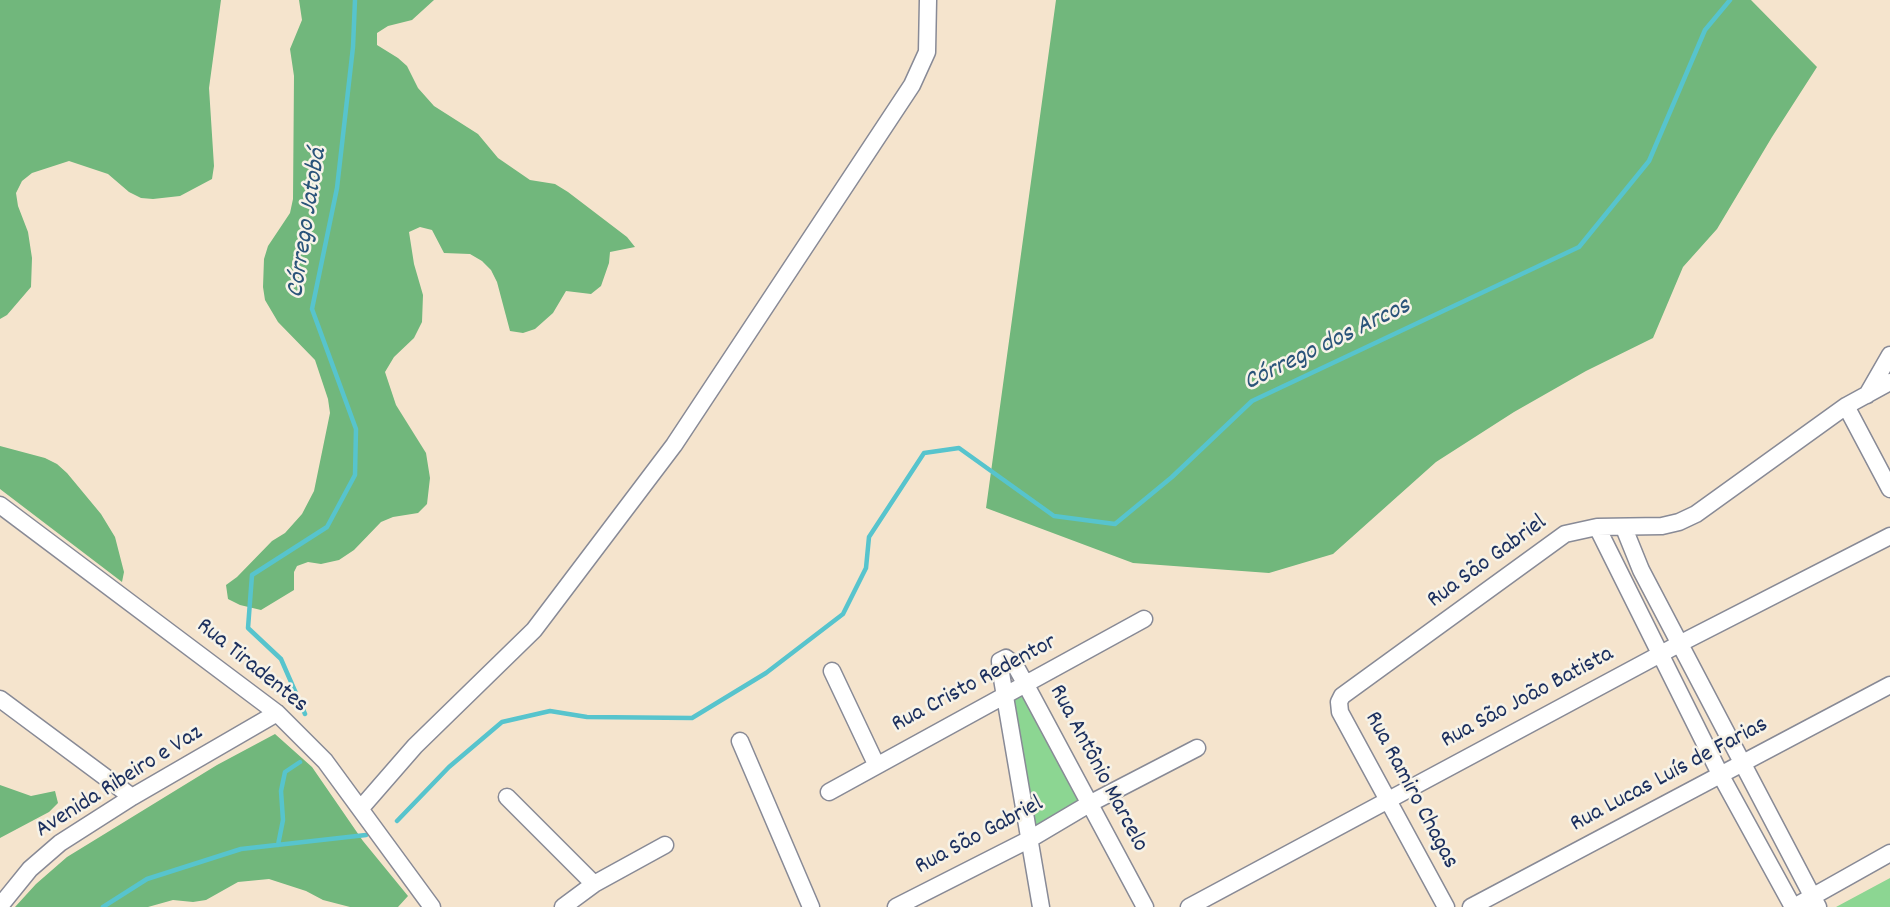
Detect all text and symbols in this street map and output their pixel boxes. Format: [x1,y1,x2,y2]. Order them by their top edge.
water label: Córrego Jatobá [282,146,336,300]
water label: Córrego dos Arcos [1240,292,1416,400]
street label: Rua São Gabriel [1423,510,1553,616]
street label: Rua Tiradentes [189,613,313,721]
street label: Rua Cristo Redentor [888,629,1062,741]
street label: Rua São João Batista [1437,641,1619,757]
street label: Rua Antônio Marcelo [1041,681,1153,857]
street label: Rua Ramiro Chagas [1357,708,1463,874]
street label: Rua Lucas Luís de Farias [1566,712,1774,840]
street label: Avenida Ribeiro e Vaz [31,720,209,846]
street label: Rua São Gabriel [911,791,1049,883]

